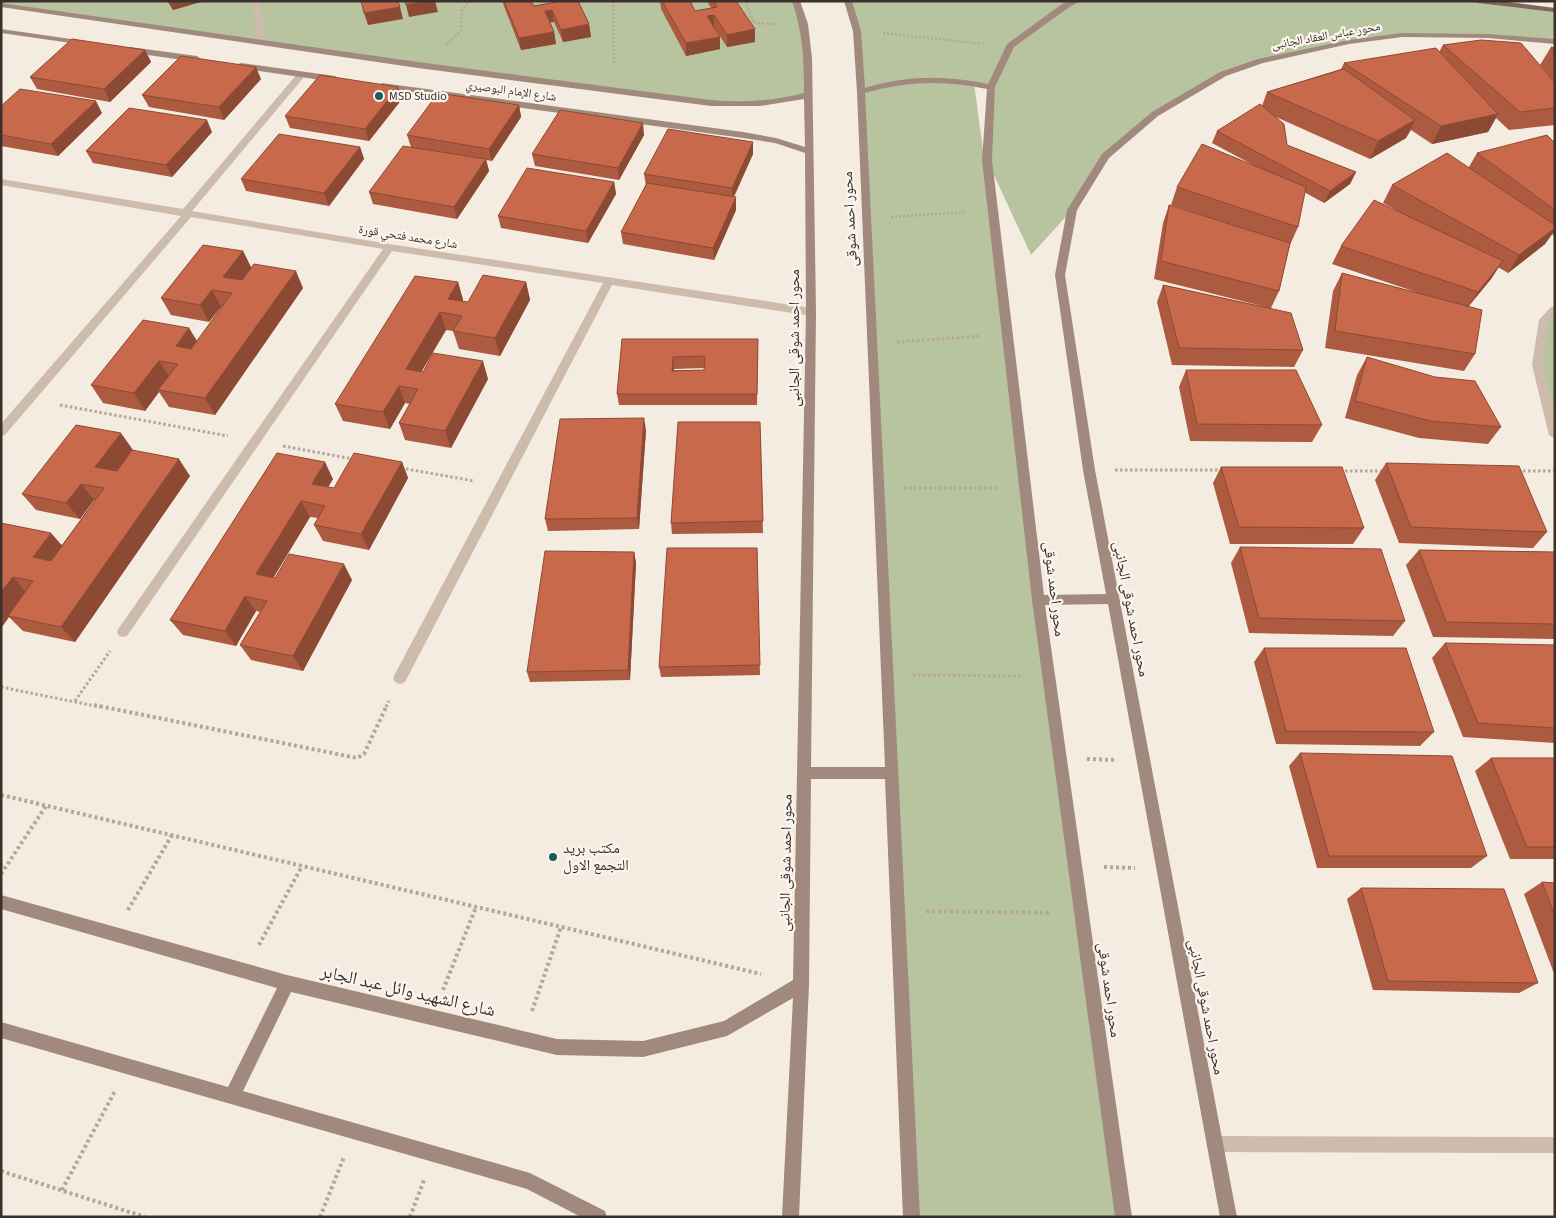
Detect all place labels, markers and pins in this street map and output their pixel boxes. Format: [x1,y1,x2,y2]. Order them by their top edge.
place label: MSD Studio [389,88,447,105]
marker: MSD Studio [373,90,385,102]
place label: مكتب بريد التجمع الاول [563,838,629,876]
marker: مكتب بريد التجمع الاول [547,851,559,863]

